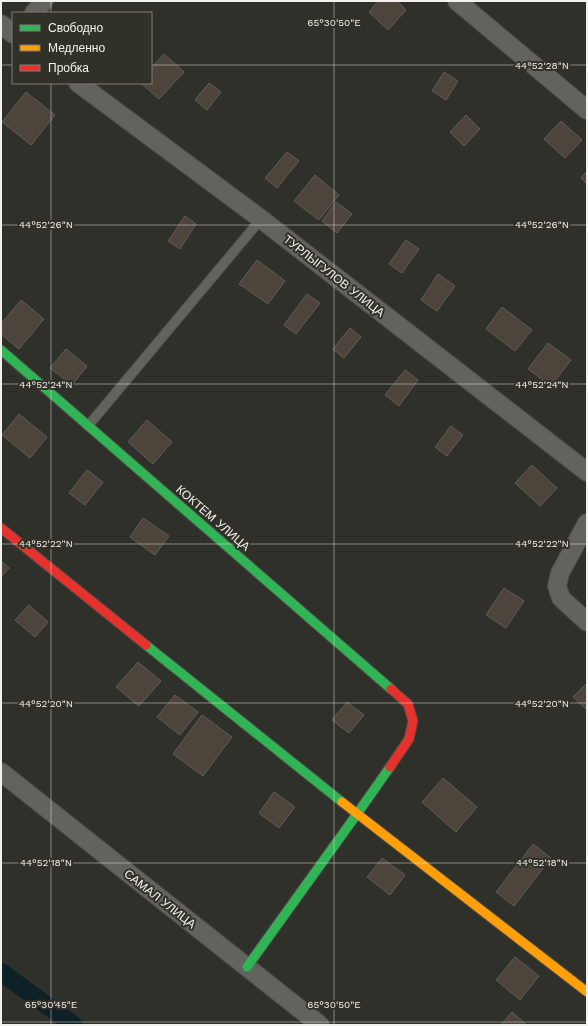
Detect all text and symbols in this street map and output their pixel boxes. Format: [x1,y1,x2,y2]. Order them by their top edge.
legend [12,12,152,84]
text: 65°30'50"E [307,17,361,28]
text: Свободно [48,21,103,35]
text: Медленно [48,41,105,55]
text: 44°52'28"N [515,60,569,71]
text: Пробка [48,61,89,75]
text: 44°52'26"N [19,219,73,230]
text: 44°52'26"N [515,219,569,230]
street label: ТУРЛЫГУЛОВ УЛИЦА [281,232,387,320]
text: 44°52'24"N [19,379,73,390]
text: 44°52'24"N [515,379,569,390]
street label: КОКТЕМ УЛИЦА [173,482,253,554]
text: 44°52'22"N [19,538,73,549]
text: 44°52'22"N [515,538,569,549]
text: 44°52'20"N [19,698,73,709]
text: 44°52'20"N [515,698,569,709]
text: 44°52'18"N [20,857,72,868]
text: 44°52'18"N [516,857,568,868]
street label: САМАЛ УЛИЦА [121,867,199,931]
text: 65°30'45"E [25,999,77,1010]
text: 65°30'50"E [307,999,361,1010]

